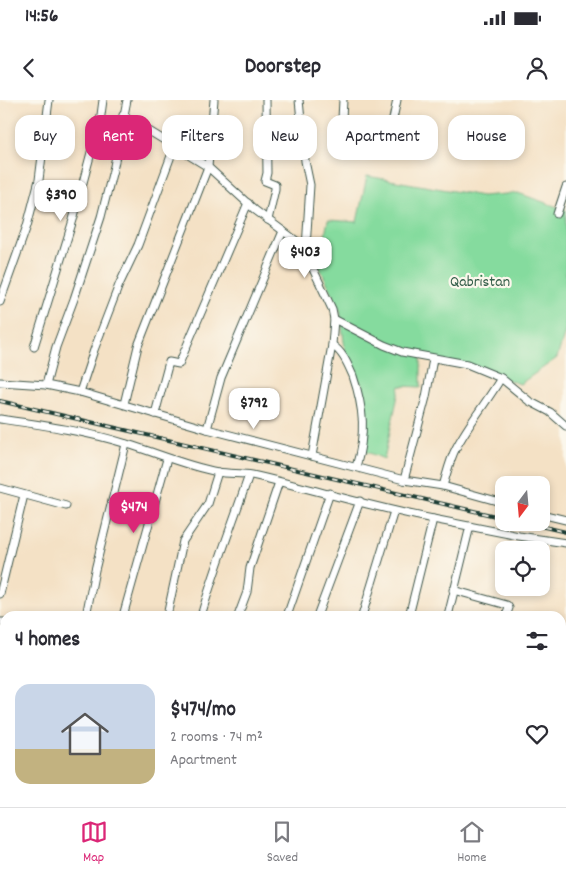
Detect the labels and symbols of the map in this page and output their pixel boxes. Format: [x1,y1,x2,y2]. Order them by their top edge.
pin: $390 [31,180,91,222]
pin: $403 [275,236,335,279]
park label: Qabristan [450,271,510,294]
pin: $792 [224,388,284,430]
north arrow [495,476,550,531]
pin: $474 [104,492,164,534]

